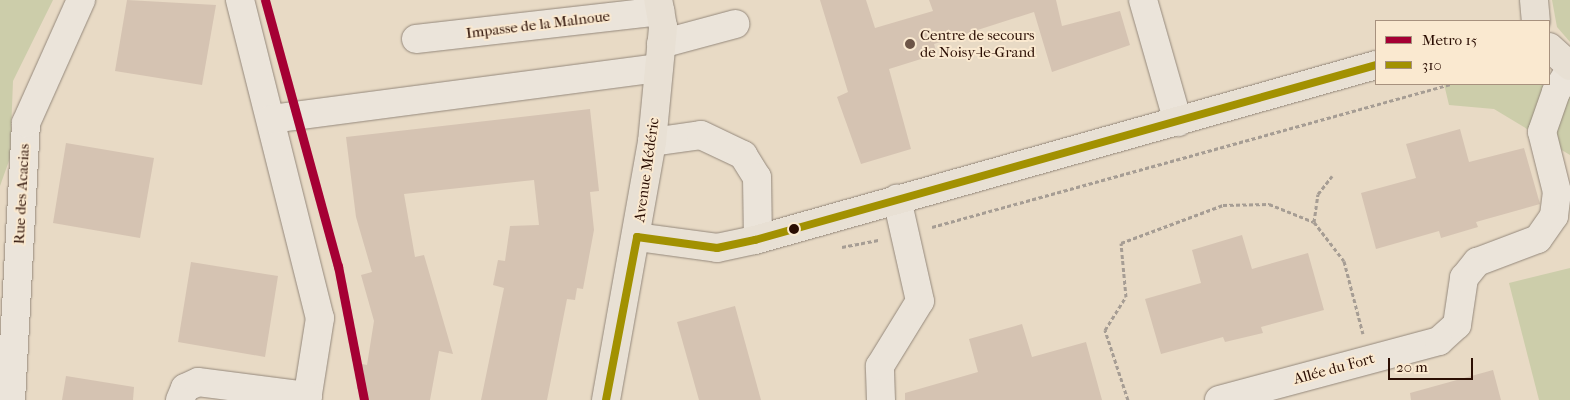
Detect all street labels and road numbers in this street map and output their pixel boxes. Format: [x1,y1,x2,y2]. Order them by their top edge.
street label: Impasse de la Malnoue [465,7,611,43]
street label: Avenue Médéric [631,117,663,223]
street label: Rue des Acacias [10,143,34,245]
street label: Allée du Fort [1292,350,1376,388]

